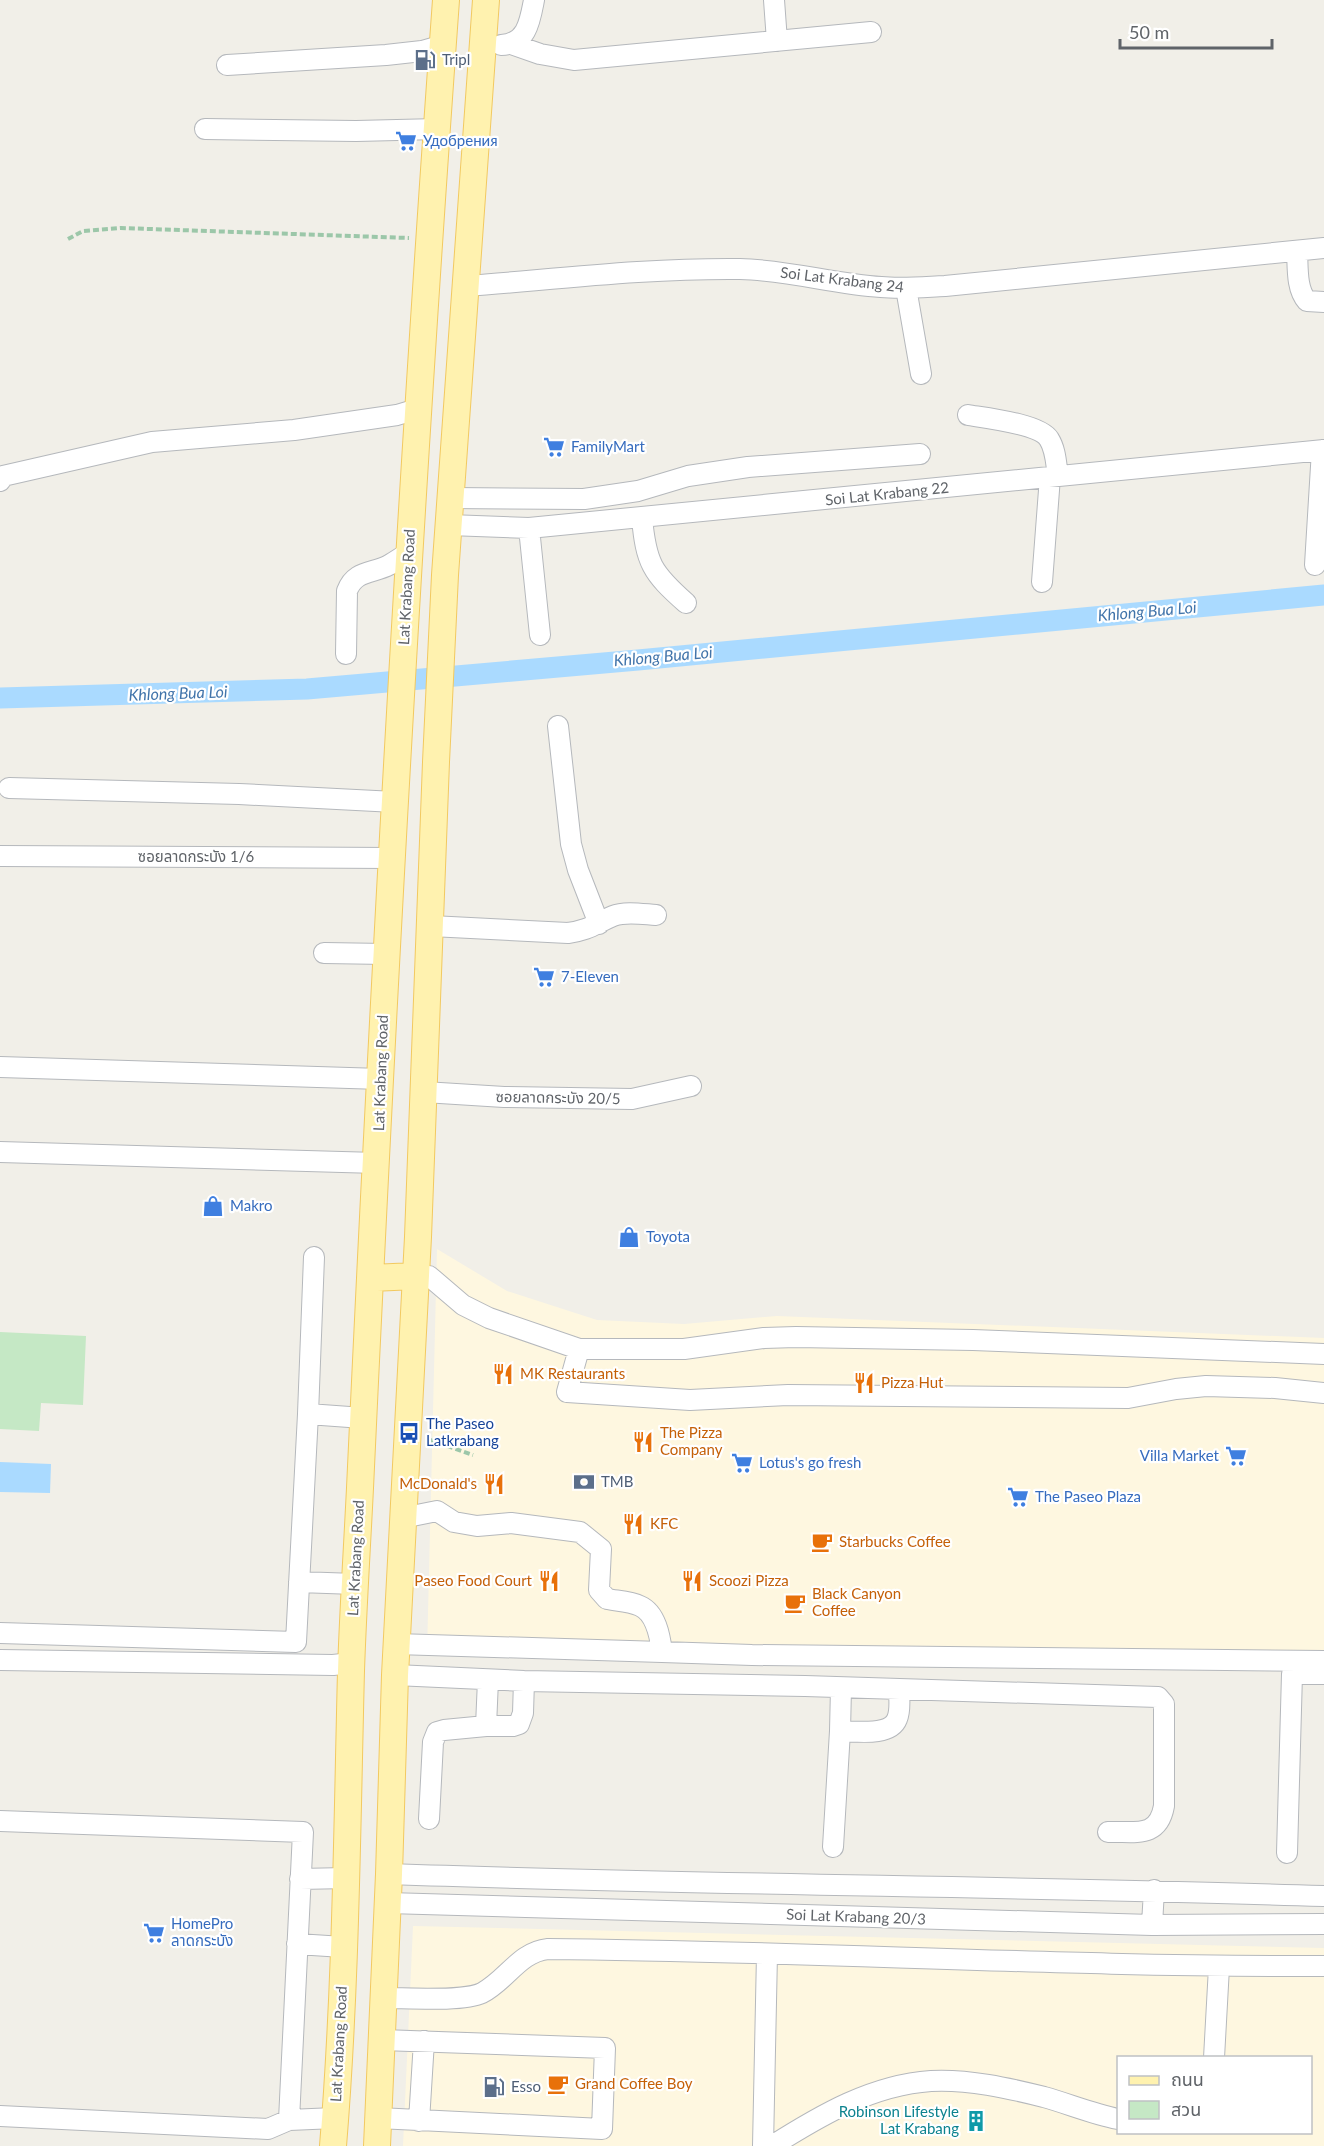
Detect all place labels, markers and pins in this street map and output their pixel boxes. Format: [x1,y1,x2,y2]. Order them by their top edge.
fuel station icon: Tripl [413,48,437,72]
place label: Tripl [442,50,470,68]
supermarket icon: Удобрения [394,129,418,153]
place label: Удобрения [423,131,498,149]
supermarket icon: FamilyMart [542,435,566,459]
place label: FamilyMart [571,437,646,455]
supermarket icon: 7-Eleven [532,965,556,989]
place label: 7-Eleven [561,967,619,985]
shop icon: Makro [201,1194,225,1218]
place label: Makro [230,1196,272,1214]
shop icon: Toyota [617,1225,641,1249]
place label: Toyota [646,1227,690,1245]
restaurant icon: MK Restaurants [491,1362,515,1386]
place label: MK Restaurants [520,1364,625,1382]
restaurant icon: Pizza Hut [852,1371,876,1395]
place label: Pizza Hut [881,1373,944,1391]
place label: The Paseo Latkrabang [426,1414,499,1449]
bus stop icon: The Paseo Latkrabang [397,1421,421,1445]
place label: The Pizza Company [660,1423,723,1458]
restaurant icon: The Pizza Company [631,1430,655,1454]
supermarket icon: Villa Market [1224,1444,1248,1468]
place label: Villa Market [1140,1446,1220,1464]
supermarket icon: Lotus's go fresh [730,1451,754,1475]
place label: Lotus's go fresh [759,1453,861,1471]
bank icon: TMB [572,1470,596,1494]
restaurant icon: McDonald's [482,1472,506,1496]
place label: TMB [601,1472,633,1490]
place label: McDonald's [399,1474,477,1492]
supermarket icon: The Paseo Plaza [1006,1485,1030,1509]
place label: The Paseo Plaza [1035,1487,1141,1505]
restaurant icon: KFC [621,1512,645,1536]
place label: KFC [650,1514,678,1532]
cafe icon: Starbucks Coffee [810,1530,834,1554]
place label: Starbucks Coffee [839,1532,951,1550]
restaurant icon: Paseo Food Court [537,1569,561,1593]
restaurant icon: Scoozi Pizza [680,1569,704,1593]
place label: Paseo Food Court [414,1571,533,1589]
place label: Scoozi Pizza [709,1571,789,1589]
place label: Black Canyon Coffee [812,1584,901,1619]
cafe icon: Black Canyon Coffee [783,1591,807,1615]
place label: HomePro ลาดกระบัง [171,1914,233,1949]
supermarket icon: HomePro ลาดกระบัง [142,1921,166,1945]
cafe icon: Grand Coffee Boy [546,2072,570,2096]
place label: Grand Coffee Boy [575,2074,693,2092]
fuel station icon: Esso [482,2075,506,2099]
place label: Esso [511,2077,541,2095]
place label: Robinson Lifestyle Lat Krabang [839,2102,959,2137]
building icon: Robinson Lifestyle Lat Krabang [964,2109,988,2133]

